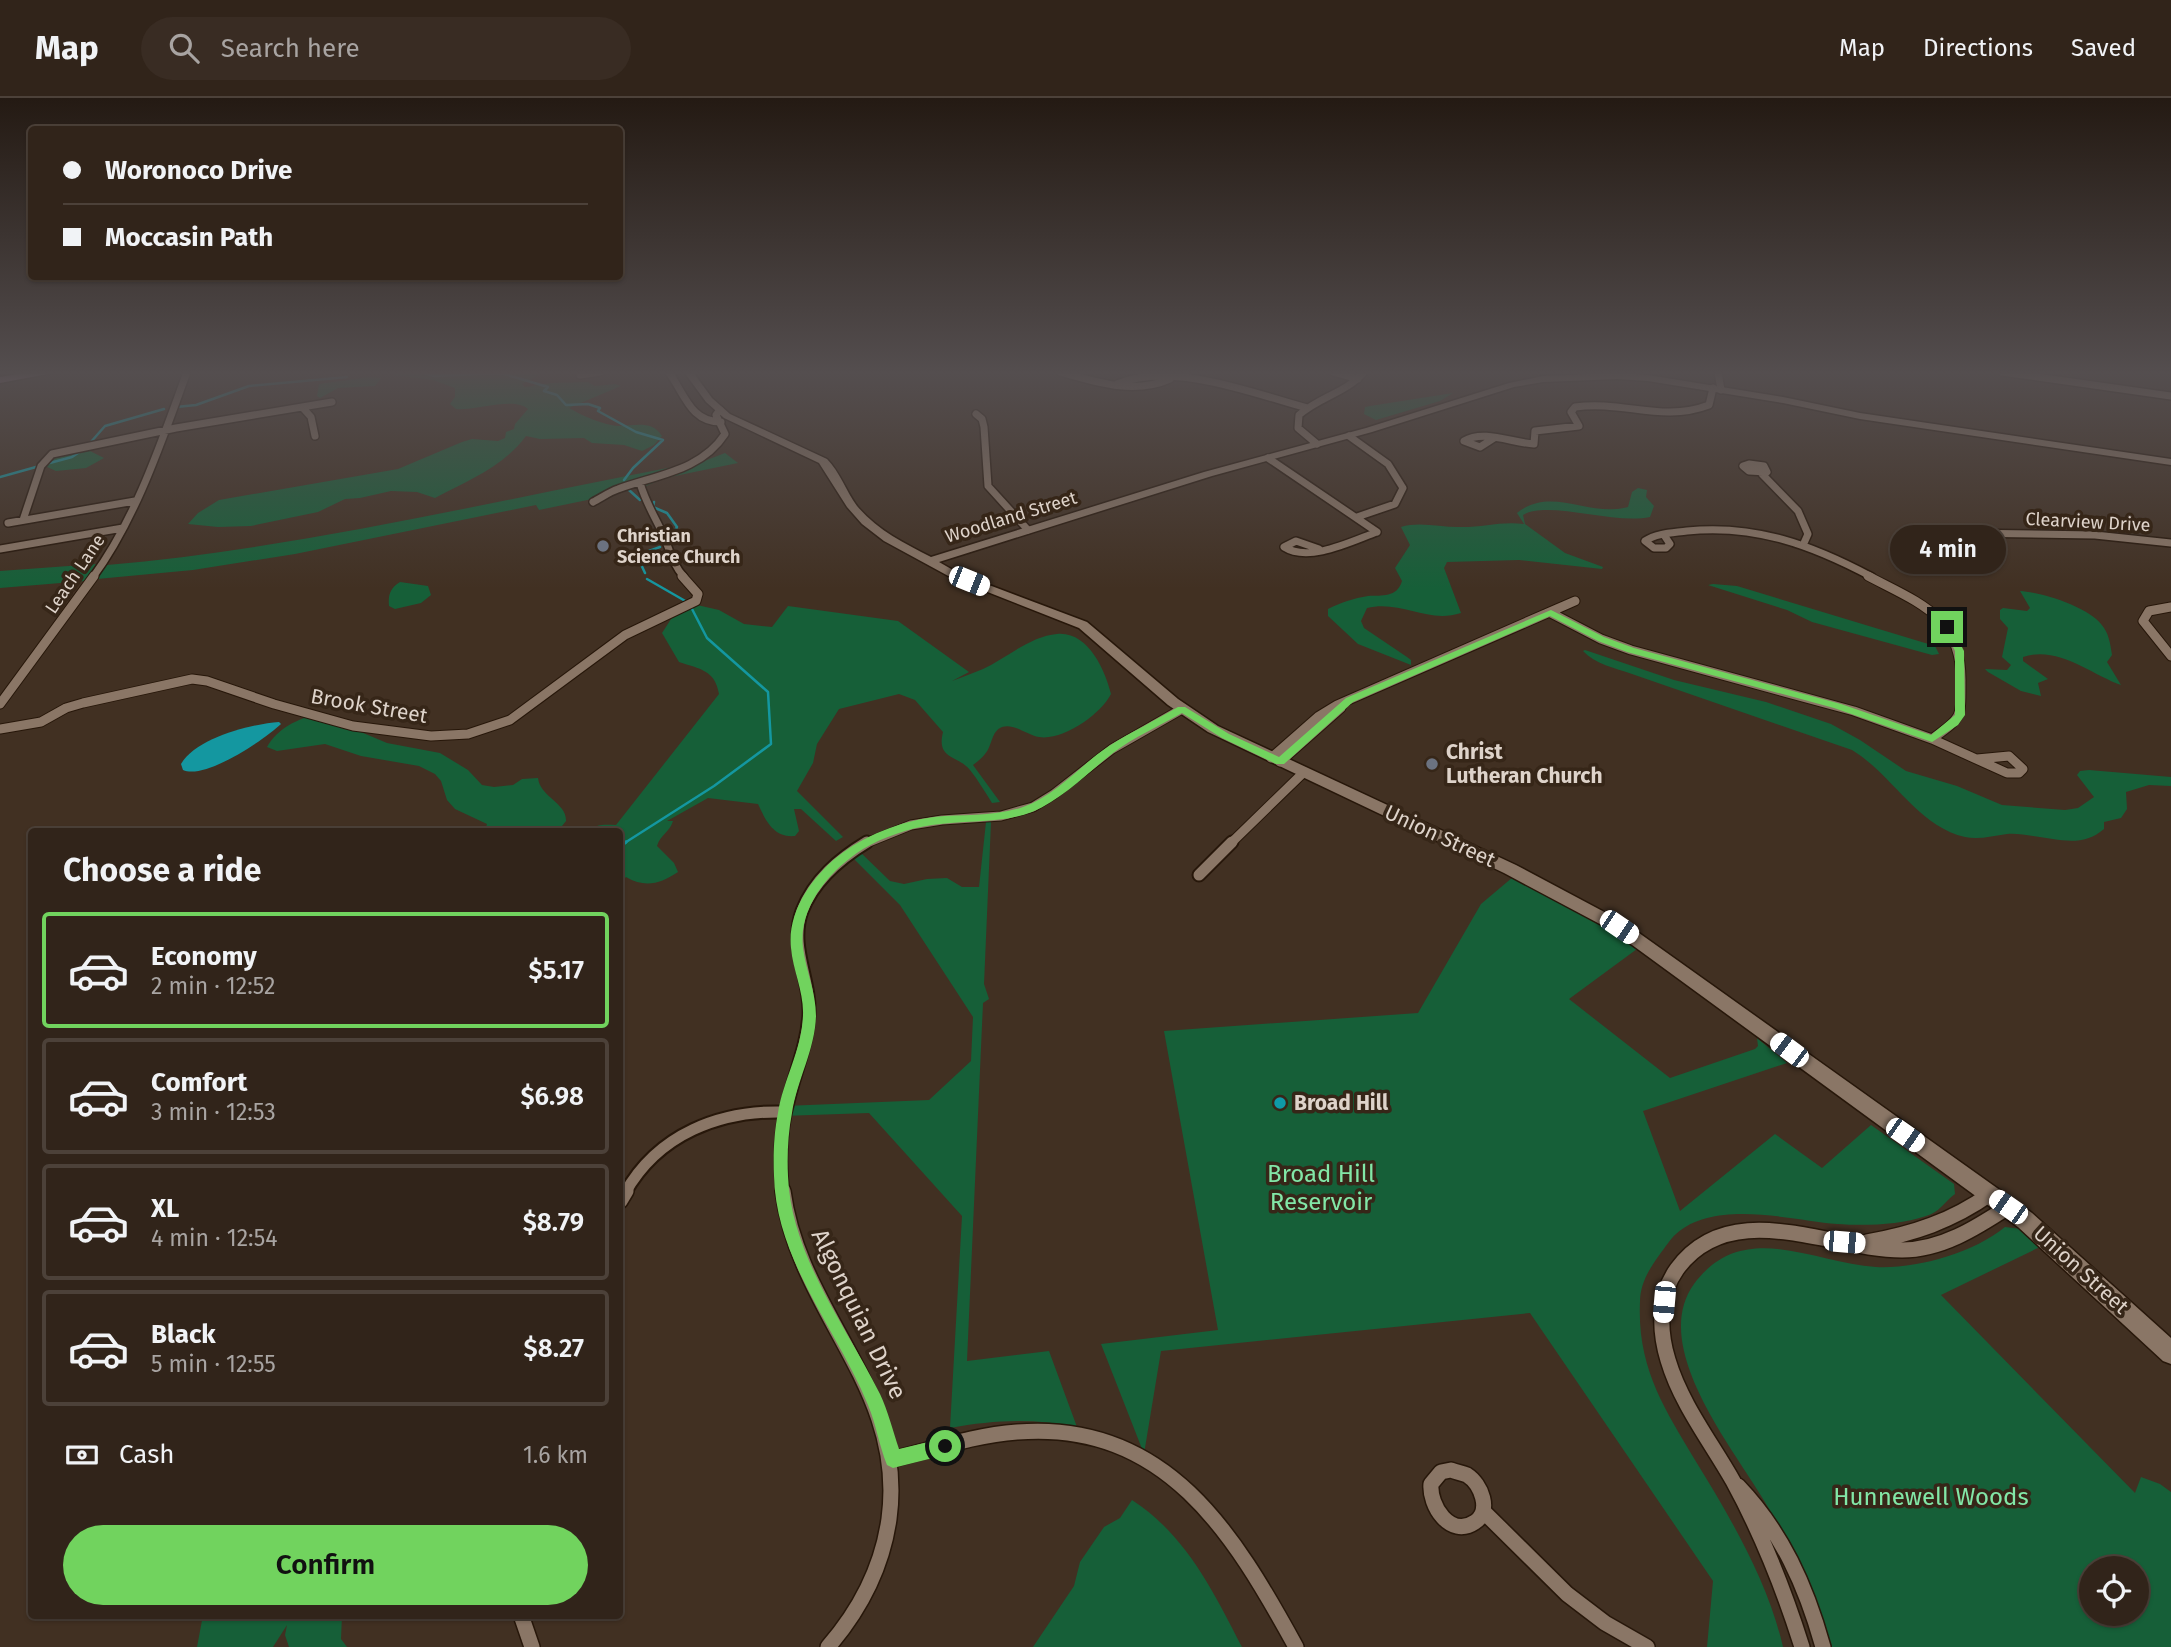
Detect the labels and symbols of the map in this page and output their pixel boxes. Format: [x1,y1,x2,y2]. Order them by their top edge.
street label: Woodland Street [943,486,1080,547]
street label: Clearview Drive [2025,508,2151,536]
place label: Christian Science Church [617,525,740,568]
callout: 4 min [1889,526,2005,574]
street label: Leach Lane [40,530,110,618]
marker: Christian Science Church [595,538,611,554]
car [946,563,993,599]
route end [1931,611,1963,643]
street label: Brook Street [309,683,430,729]
place label: Christ Lutheran Church [1446,739,1603,789]
marker: Christ Lutheran Church [1424,756,1440,772]
street label: Union Street [1380,799,1500,873]
car [1596,907,1643,947]
car [1766,1029,1813,1071]
place label: Broad Hill [1294,1090,1389,1116]
marker: Broad Hill [1272,1095,1288,1111]
car [1882,1114,1929,1156]
park label: Broad Hill Reservoir [1267,1160,1375,1216]
car [1985,1186,2032,1228]
street label: Union Street [2028,1220,2134,1320]
street label: Algonquian Drive [806,1224,912,1404]
car [1823,1230,1866,1254]
car [1652,1280,1677,1324]
route start [929,1430,961,1462]
park label: Hunnewell Woods [1833,1483,2029,1511]

